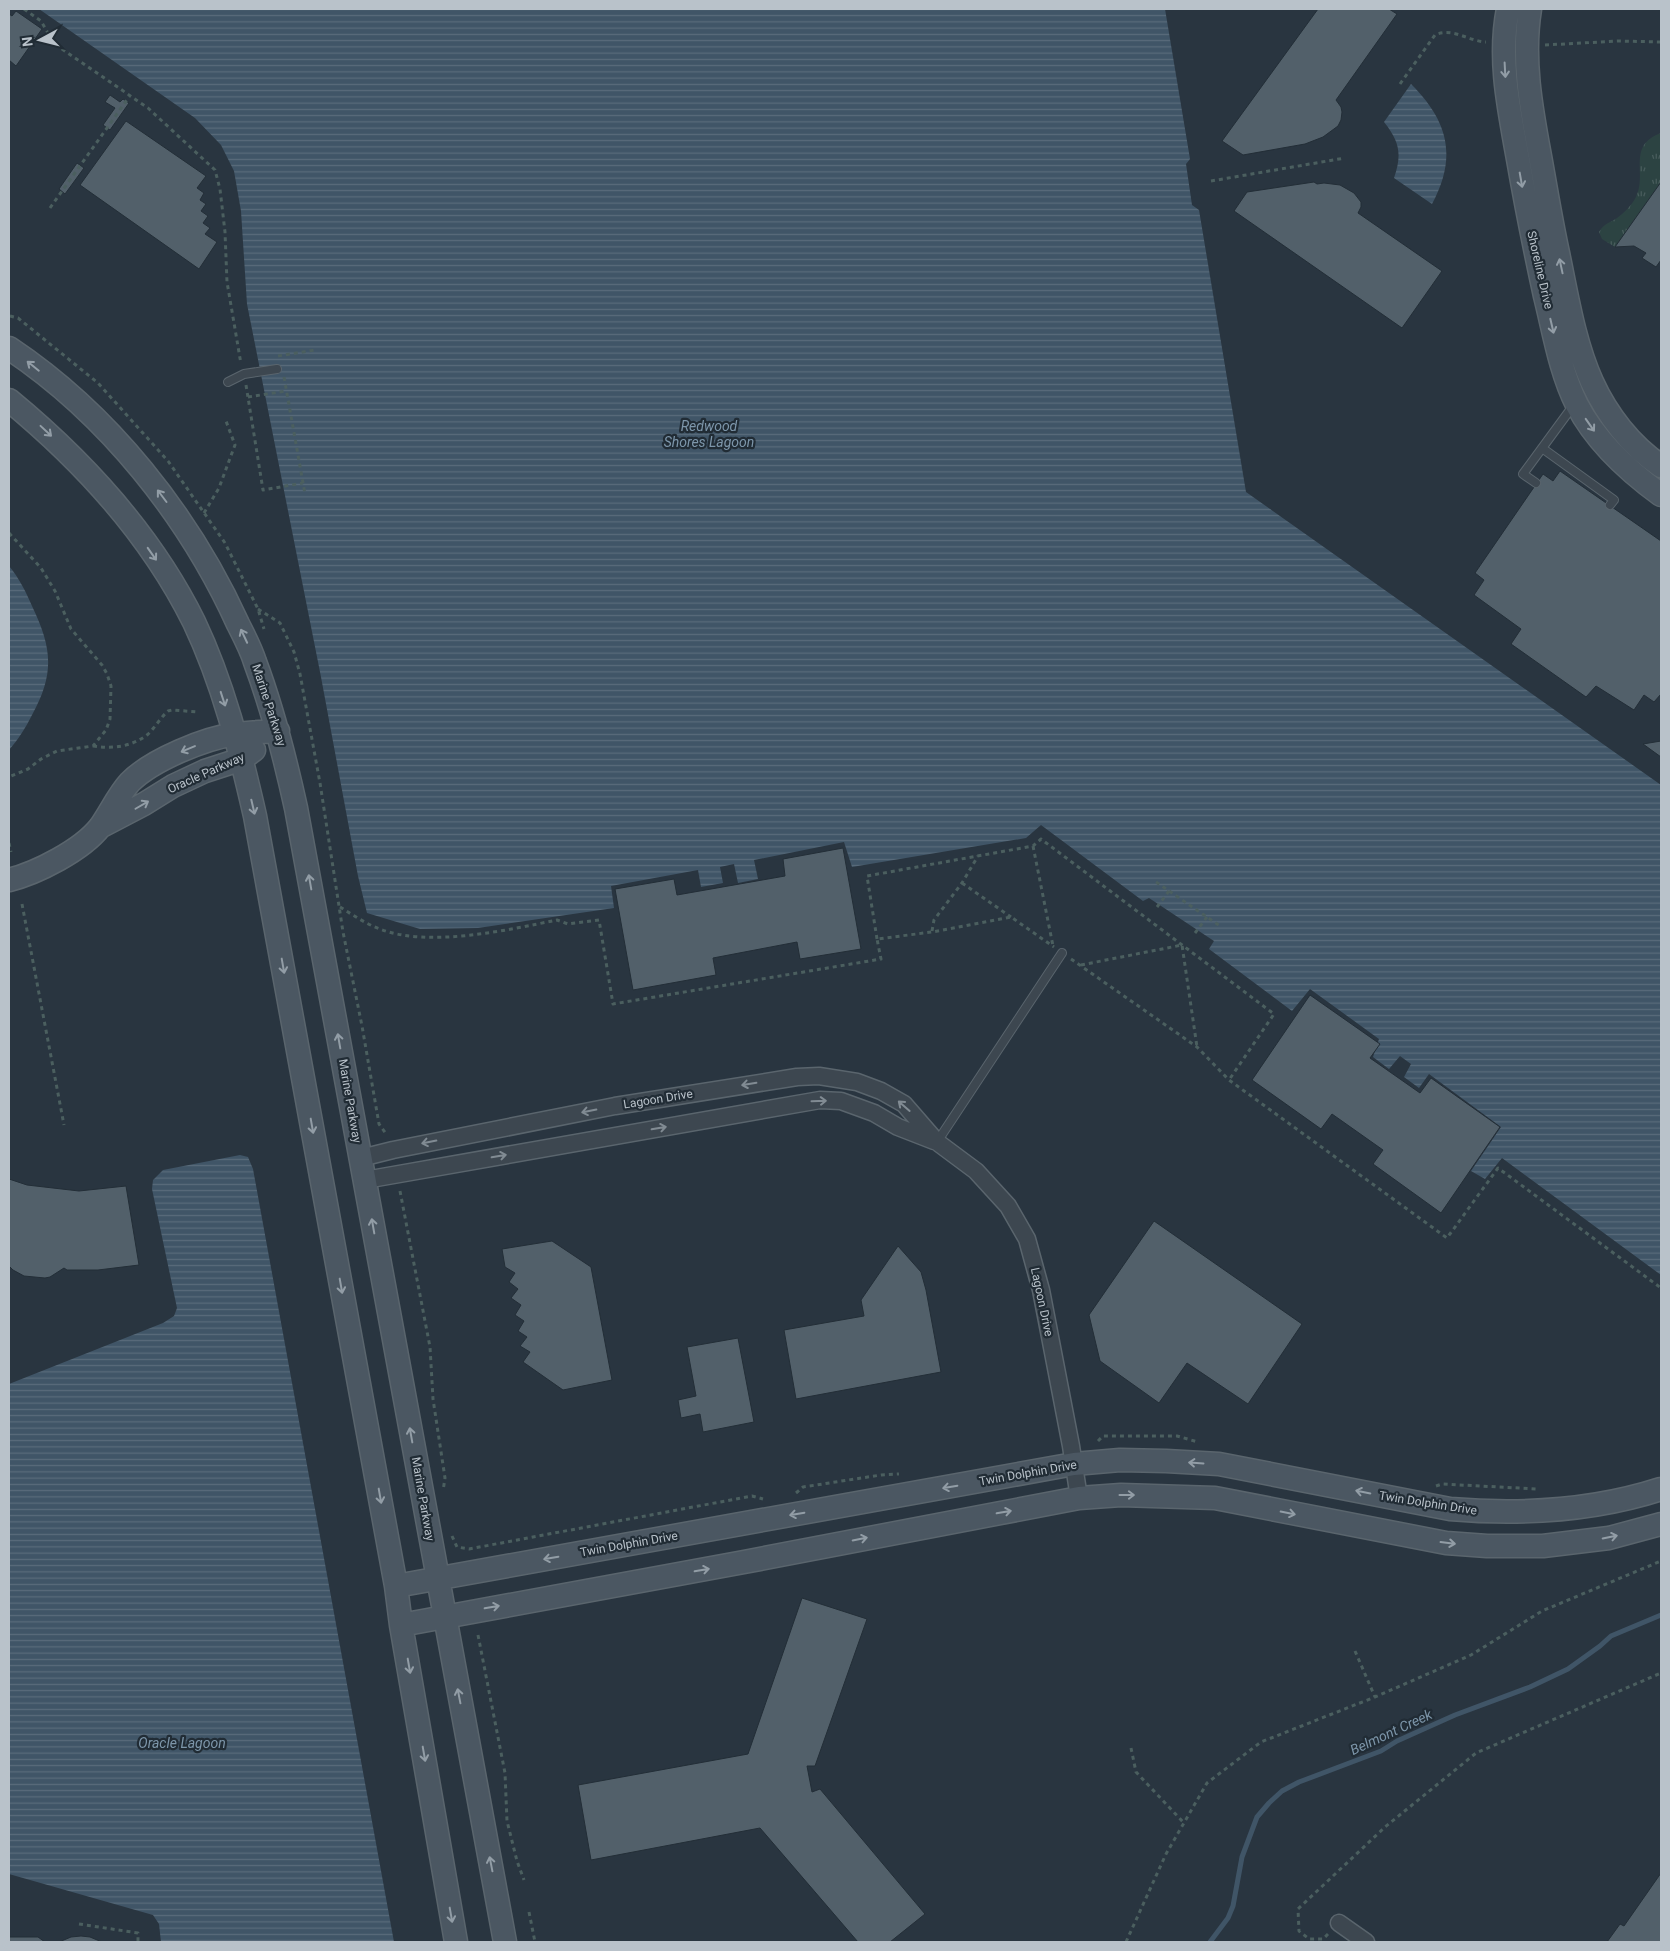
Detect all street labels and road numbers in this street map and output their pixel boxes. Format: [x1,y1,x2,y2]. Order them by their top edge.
street label: Shoreline Drive [1524,230,1556,310]
street label: Marine Parkway [249,662,289,748]
street label: Oracle Parkway [165,750,247,796]
street label: Marine Parkway [336,1058,364,1145]
street label: Lagoon Drive [622,1087,694,1111]
street label: Lagoon Drive [1028,1266,1056,1338]
street label: Marine Parkway [409,1456,437,1543]
street label: Twin Dolphin Drive [978,1458,1078,1488]
street label: Twin Dolphin Drive [1378,1488,1478,1518]
street label: Twin Dolphin Drive [579,1529,679,1559]

